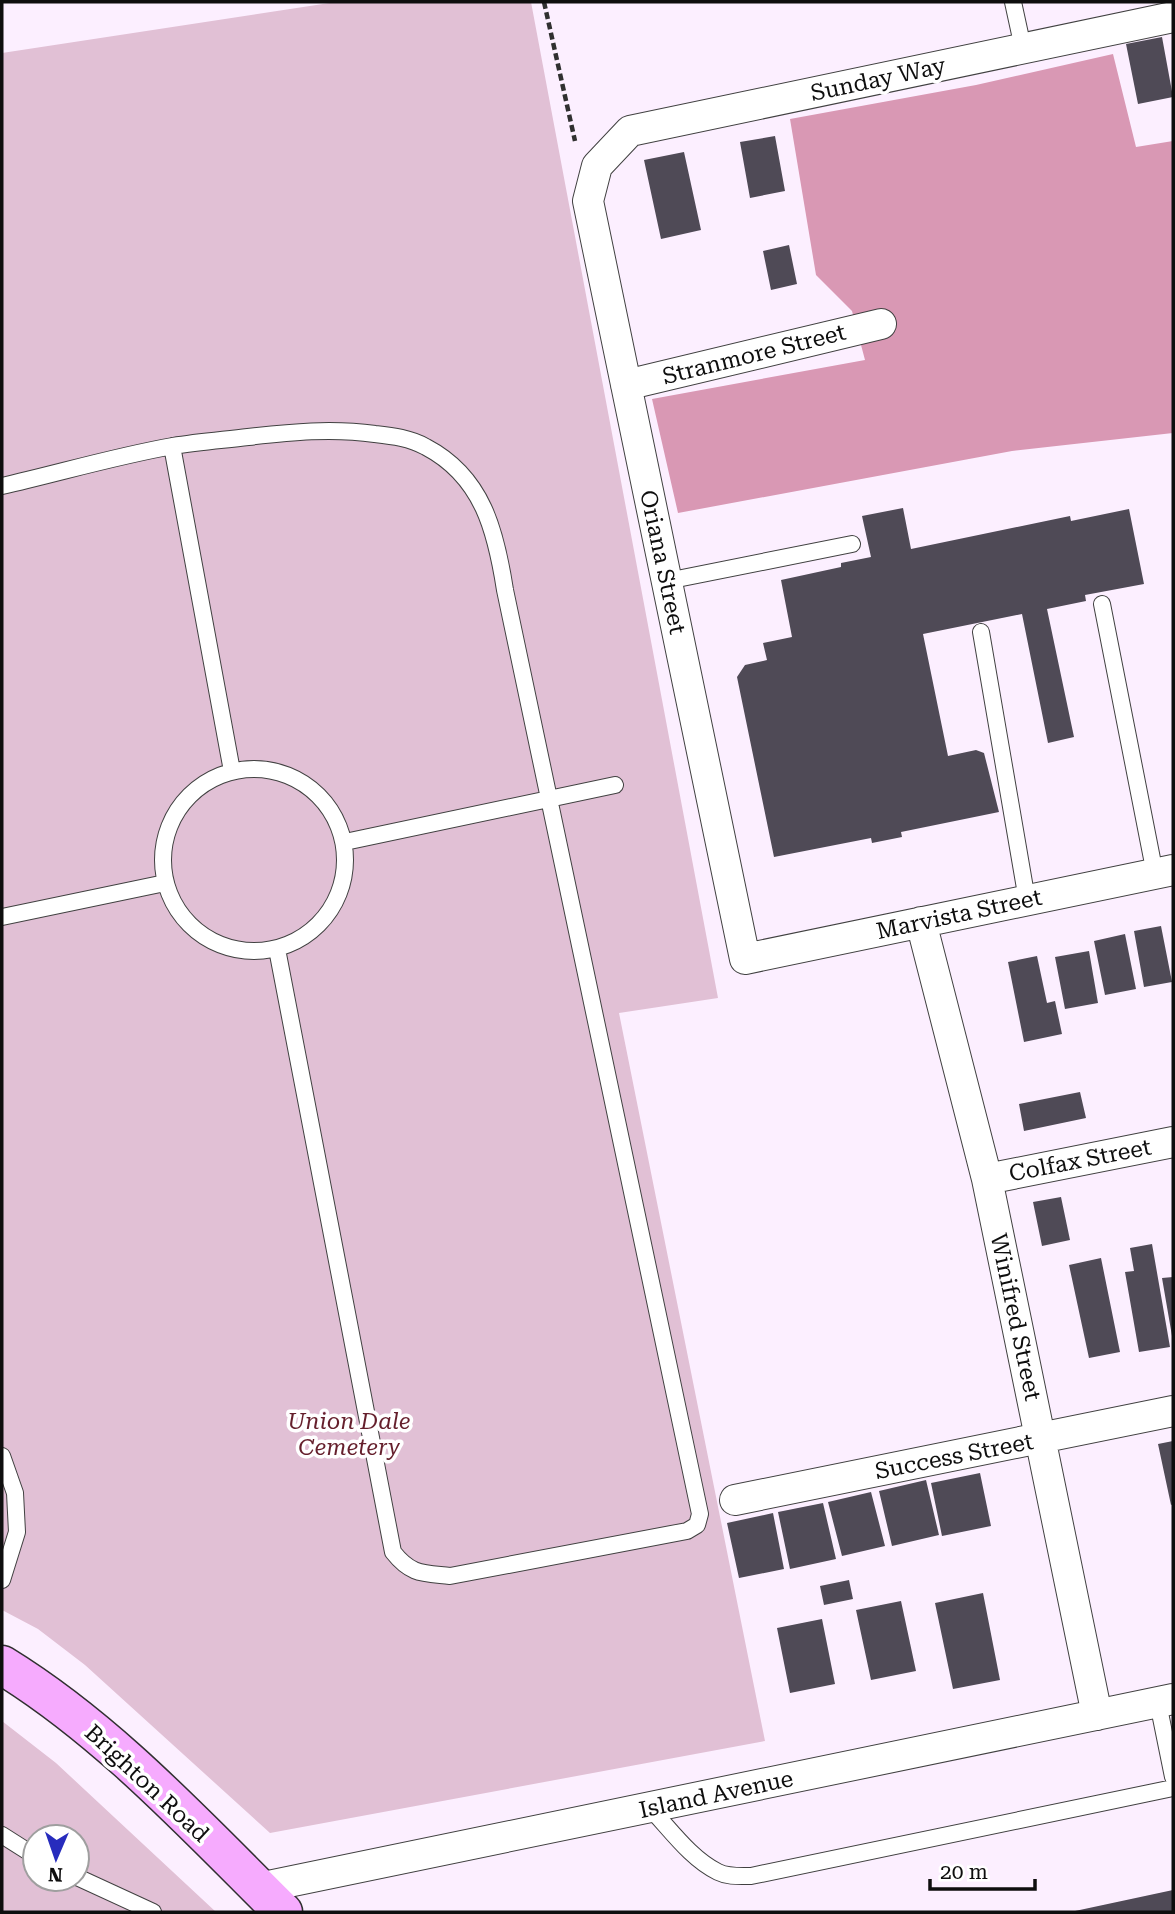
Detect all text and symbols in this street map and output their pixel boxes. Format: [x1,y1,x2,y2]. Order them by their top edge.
street label: Sunday Way [808,52,949,107]
street label: Stranmore Street [660,319,849,390]
street label: Oriana Street [634,488,691,637]
street label: Marvista Street [874,884,1045,945]
street label: Colfax Street [1007,1133,1154,1188]
street label: Winifred Street [985,1231,1046,1404]
park label: Union Dale Cemetery [287,1408,411,1461]
street label: Success Street [873,1428,1036,1485]
street label: Brighton Road [79,1719,214,1848]
street label: Island Avenue [637,1765,796,1824]
north arrow [21,1823,91,1893]
scale bar [930,1848,1035,1892]
text: 20 m [940,1860,988,1884]
text: N [47,1863,63,1886]

